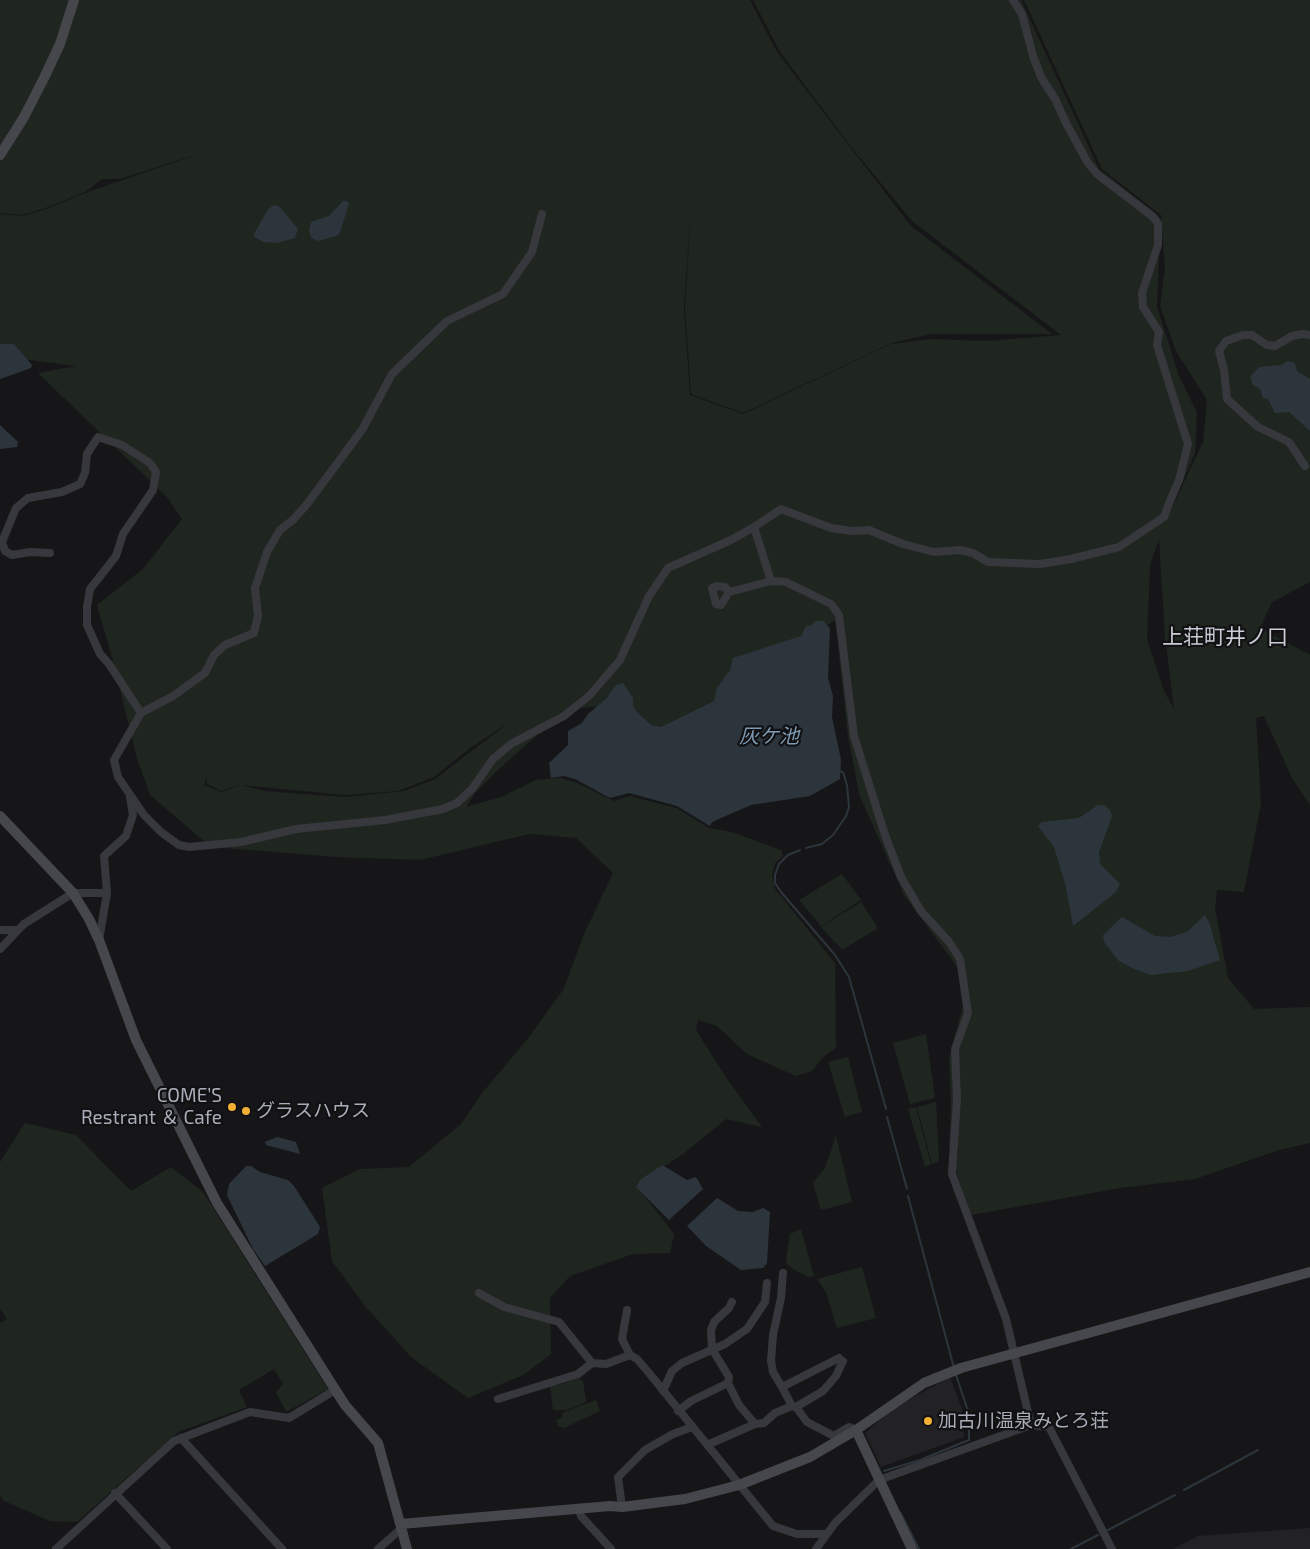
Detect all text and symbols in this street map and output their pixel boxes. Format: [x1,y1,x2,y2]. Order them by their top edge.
district label: 上荘町井ノ口 [1162,624,1288,650]
water label: 灰ケ池 [739,724,799,748]
place label: COME’S Restrant ＆ Cafe [81,1085,222,1129]
place label: グラスハウス [256,1100,370,1122]
marker: COME’S Restrant ＆ Cafe [226,1101,238,1113]
marker: グラスハウス [240,1105,252,1117]
place label: 加古川温泉みとろ荘 [938,1410,1109,1432]
marker: 加古川温泉みとろ荘 [922,1415,934,1427]

